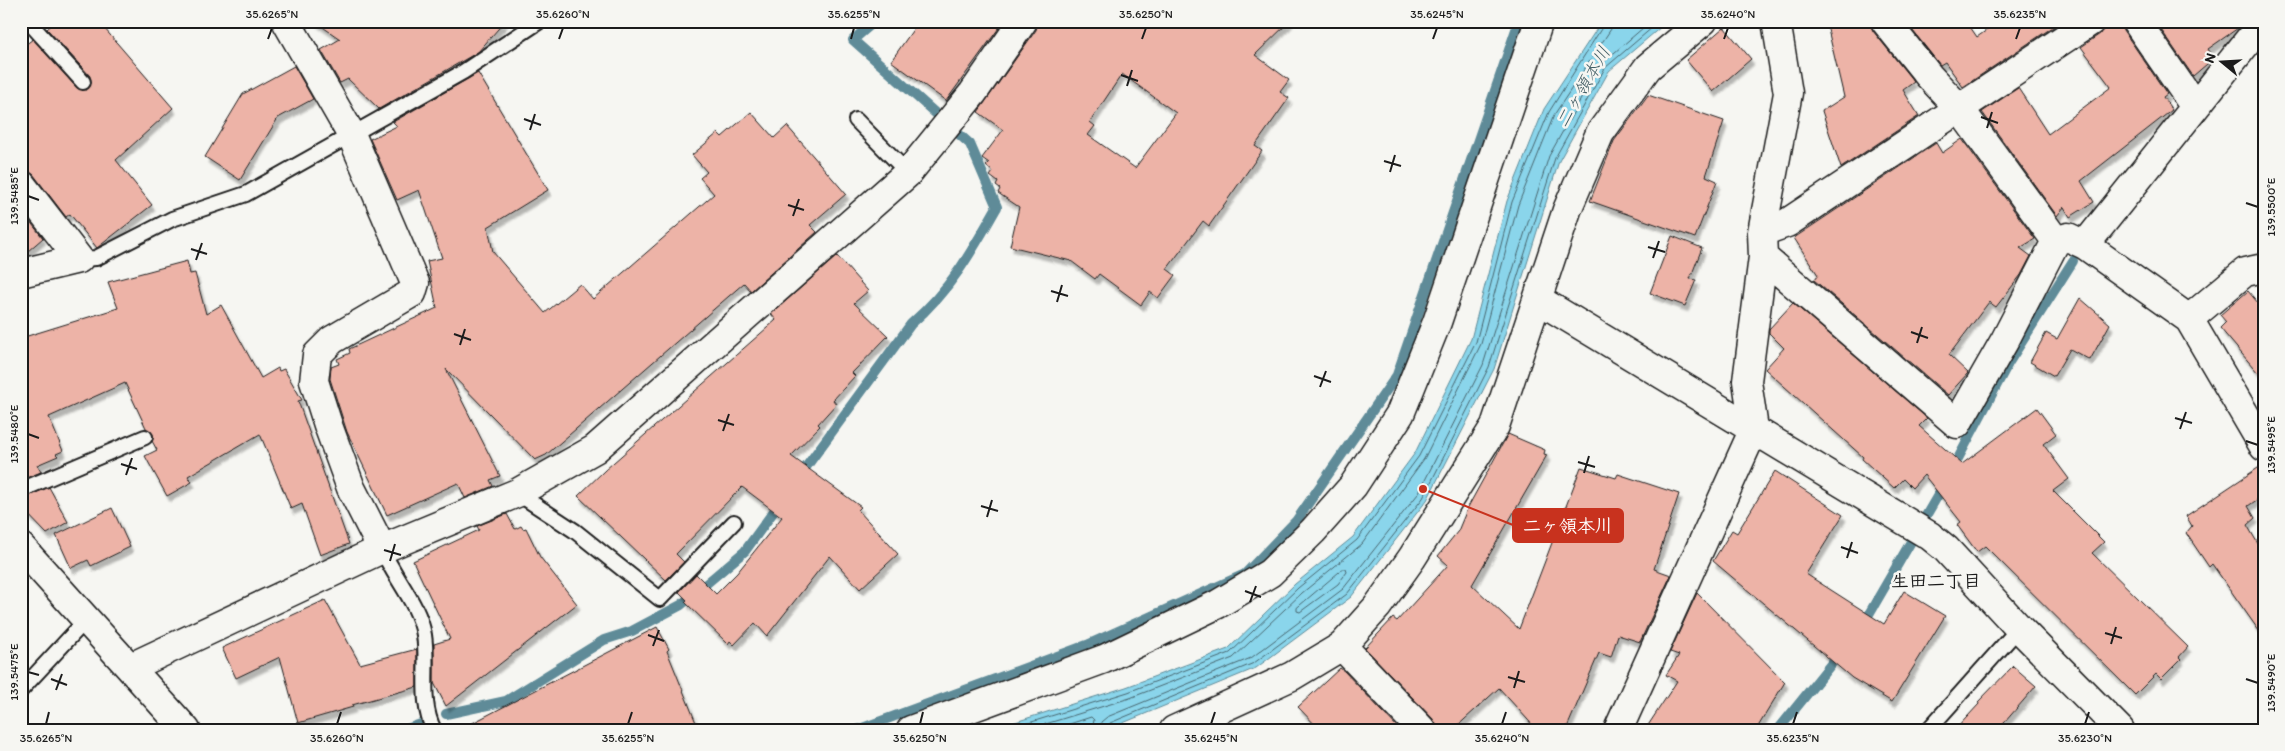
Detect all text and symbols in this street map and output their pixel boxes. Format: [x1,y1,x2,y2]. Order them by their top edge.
text: 35.6265°N [246,7,298,21]
text: 35.6260°N [536,7,590,21]
text: 35.6255°N [828,7,880,21]
text: 35.6250°N [1119,7,1173,21]
text: 35.6245°N [1410,7,1464,21]
text: 35.6240°N [1701,7,1755,21]
text: 35.6235°N [1994,7,2046,21]
north arrow [2198,38,2248,88]
water label: 二ヶ領本川 [1551,43,1615,131]
text: N [2201,51,2220,65]
text: 139.5485°E [7,167,21,225]
text: 139.5500°E [2264,177,2278,236]
text: 139.5480°E [7,404,21,463]
text: 139.5495°E [2264,416,2278,474]
callout: 二ヶ領本川 [1513,509,1623,542]
text: 二ヶ領本川 [1523,515,1613,537]
district label: 生田二丁目 [1891,570,1981,592]
text: 139.5475°E [7,643,21,701]
text: 139.5490°E [2264,653,2278,712]
text: 35.6265°N [20,731,72,745]
text: 35.6260°N [310,731,364,745]
text: 35.6255°N [602,731,654,745]
text: 35.6250°N [893,731,947,745]
text: 35.6245°N [1184,731,1238,745]
text: 35.6240°N [1475,731,1529,745]
text: 35.6235°N [1767,731,1819,745]
text: 35.6230°N [2058,731,2112,745]

